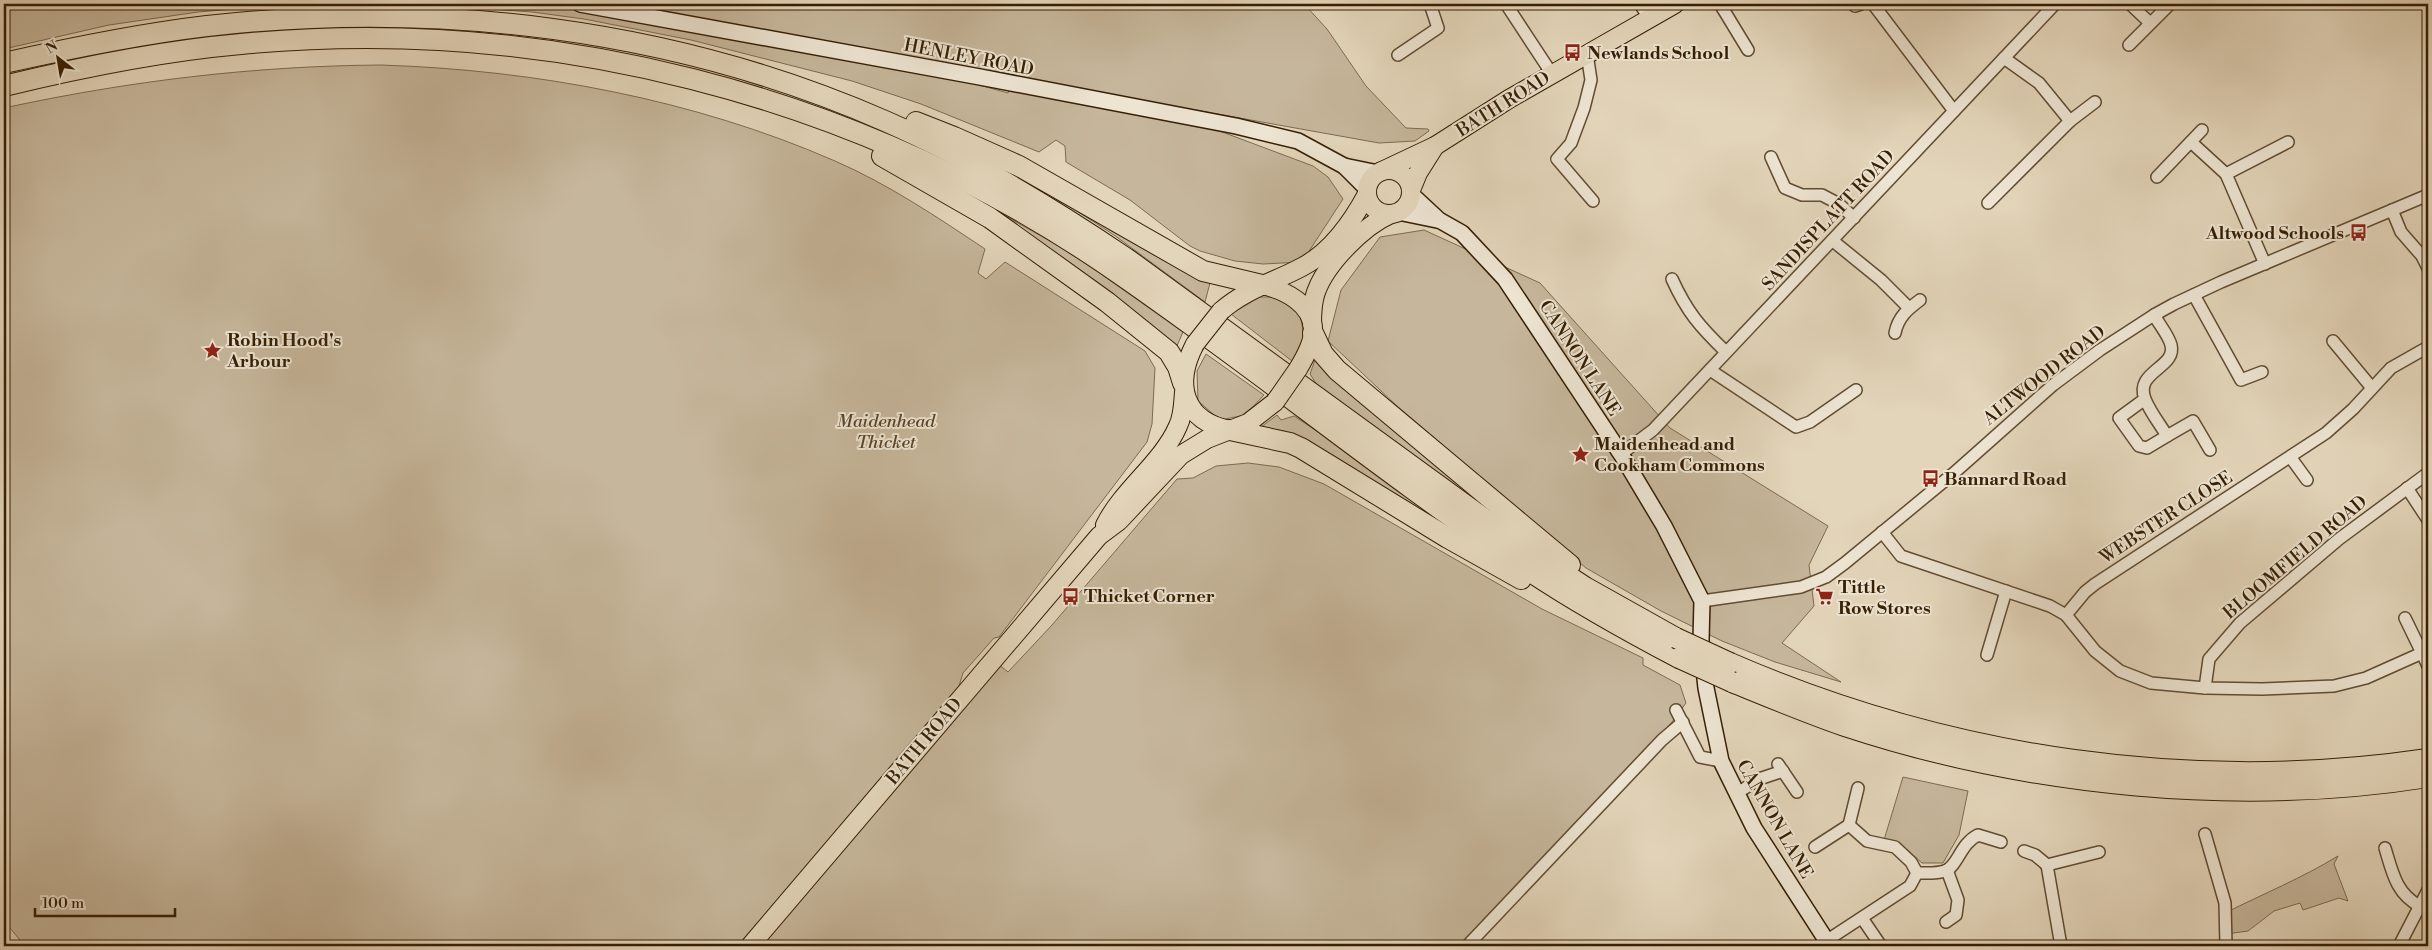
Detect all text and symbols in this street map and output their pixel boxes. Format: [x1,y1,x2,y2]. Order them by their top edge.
north arrow [32,32,82,82]
street label: HENLEY ROAD [902,34,1036,81]
text: N [42,37,61,58]
place label: Newlands School [1587,42,1729,65]
bus stop icon: Newlands School [1563,43,1583,63]
street label: BATH ROAD [1451,66,1555,143]
street label: SANDISPLATT ROAD [1757,145,1900,296]
place label: Altwood Schools [2205,222,2344,245]
bus stop icon: Altwood Schools [2348,223,2368,243]
street label: CANNON LANE [1534,296,1626,420]
street label: ALTWOOD ROAD [1978,320,2110,431]
place label: Robin Hood's Arbour [226,329,342,373]
place icon: Robin Hood's Arbour [203,340,223,360]
park label: Maidenhead Thicket [837,410,936,454]
place label: Maidenhead and Cookham Commons [1594,433,1765,477]
place icon: Maidenhead and Cookham Commons [1570,444,1590,464]
street label: WEBSTER CLOSE [2095,466,2237,569]
place label: Bannard Road [1944,468,2067,491]
bus stop icon: Bannard Road [1920,469,1940,489]
street label: BLOOMFIELD ROAD [2218,490,2372,625]
place label: Tittle Row Stores [1838,576,1931,620]
place label: Thicket Corner [1084,585,1215,608]
bus stop icon: Thicket Corner [1060,586,1080,606]
supermarket icon: Tittle Row Stores [1814,587,1834,607]
street label: BATH ROAD [881,693,967,790]
street label: CANNON LANE [1731,756,1818,883]
scale bar [35,885,175,917]
text: 100 m [42,894,84,913]

